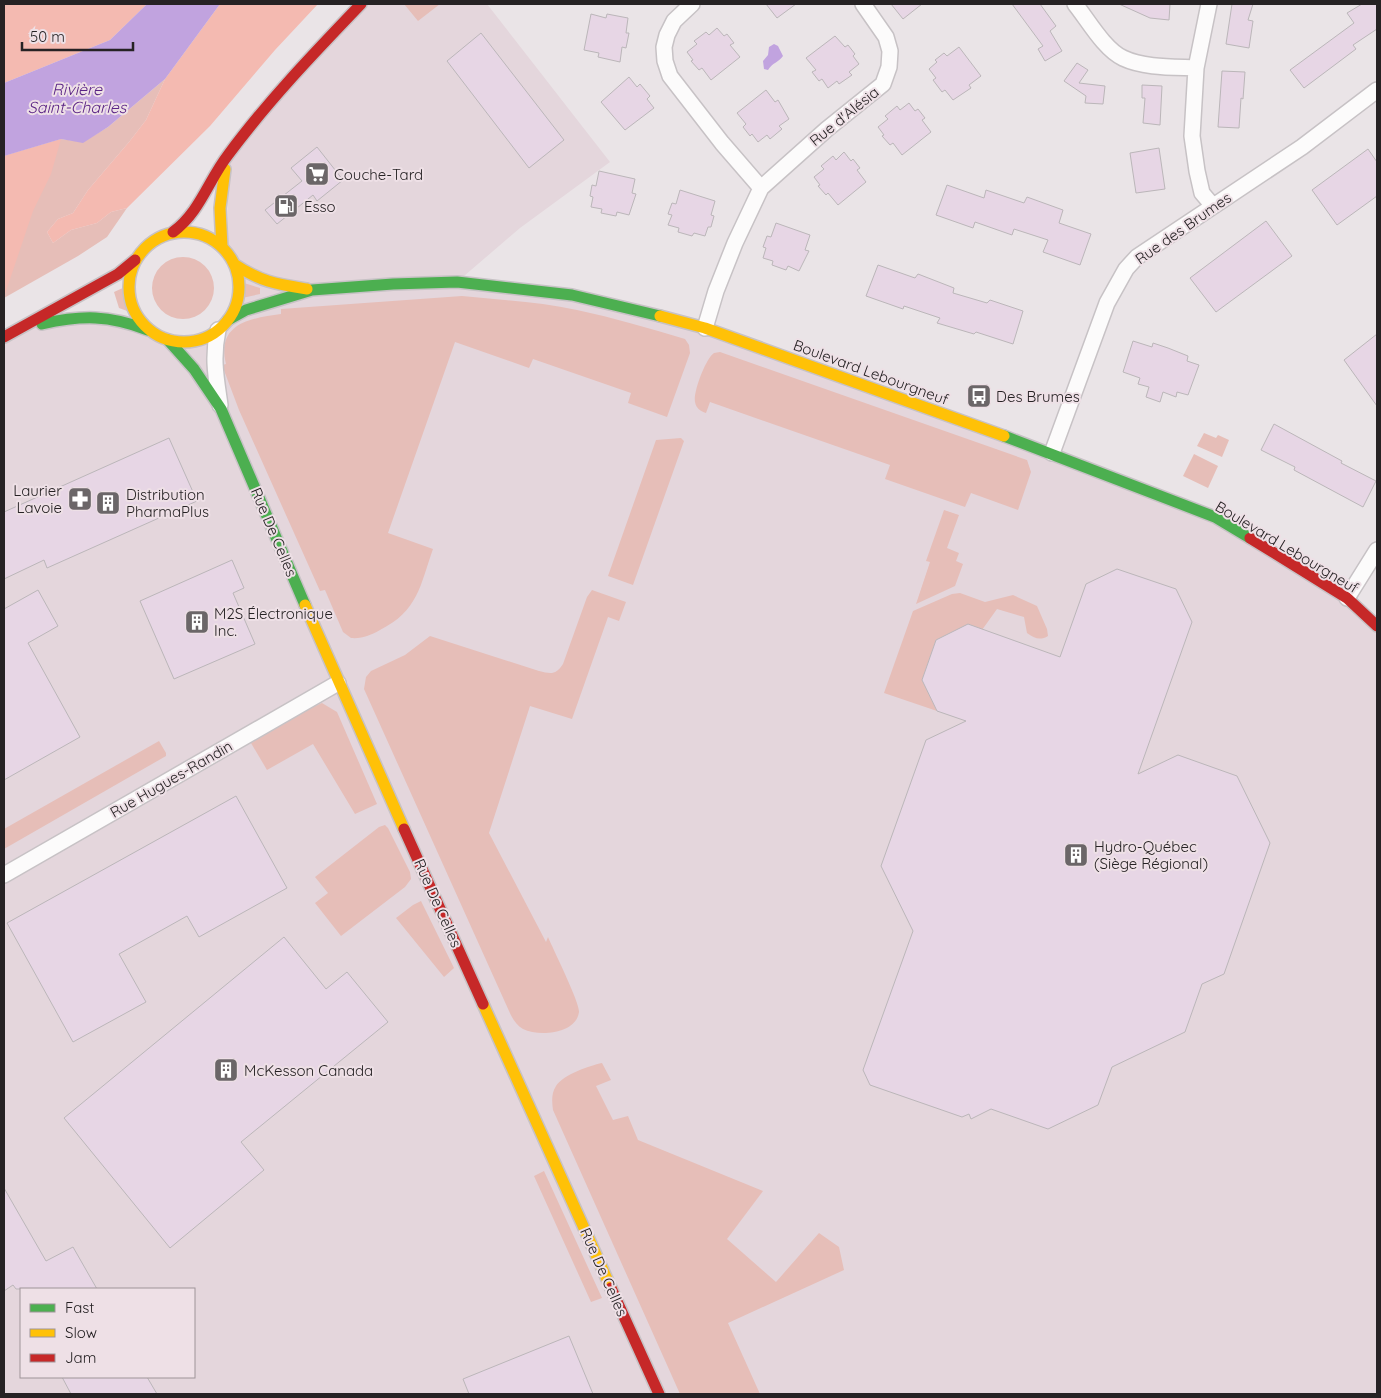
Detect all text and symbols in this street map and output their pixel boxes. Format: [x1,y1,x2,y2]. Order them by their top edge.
scale bar [22,20,134,52]
text: 50 m [30,27,65,46]
water label: Rivière Saint-Charles [28,79,128,117]
street label: Rue d'Alésia [805,82,883,150]
supermarket icon: Couche-Tard [304,161,330,187]
place label: Couche-Tard [334,165,423,184]
street label: Rue des Brumes [1131,188,1235,268]
fuel station icon: Esso [273,193,299,219]
place label: Esso [304,197,336,216]
street label: Boulevard Lebourgneuf [791,335,952,409]
bus stop icon: Des Brumes [966,383,992,409]
place label: Des Brumes [996,387,1080,406]
place label: Laurier Lavoie [13,481,62,517]
place label: Distribution PharmaPlus [126,485,209,521]
street label: Rue De Celles [247,485,301,579]
pharmacy icon: Laurier Lavoie [67,486,93,512]
building icon: Distribution PharmaPlus [95,490,121,516]
street label: Boulevard Lebourgneuf [1212,497,1363,598]
place label: M2S Électronique Inc. [214,604,333,640]
building icon: M2S Électronique Inc. [184,609,210,635]
street label: Rue Hugues-Randin [106,736,236,822]
place label: Hydro-Québec (Siège Régional) [1094,837,1208,873]
building icon: Hydro-Québec (Siège Régional) [1063,842,1089,868]
street label: Rue De Celles [410,856,466,950]
building icon: McKesson Canada [213,1057,239,1083]
place label: McKesson Canada [244,1061,373,1080]
street label: Rue De Celles [576,1225,632,1319]
legend [20,1288,195,1378]
text: Fast [65,1298,94,1317]
text: Slow [65,1323,97,1342]
text: Jam [65,1348,96,1367]

